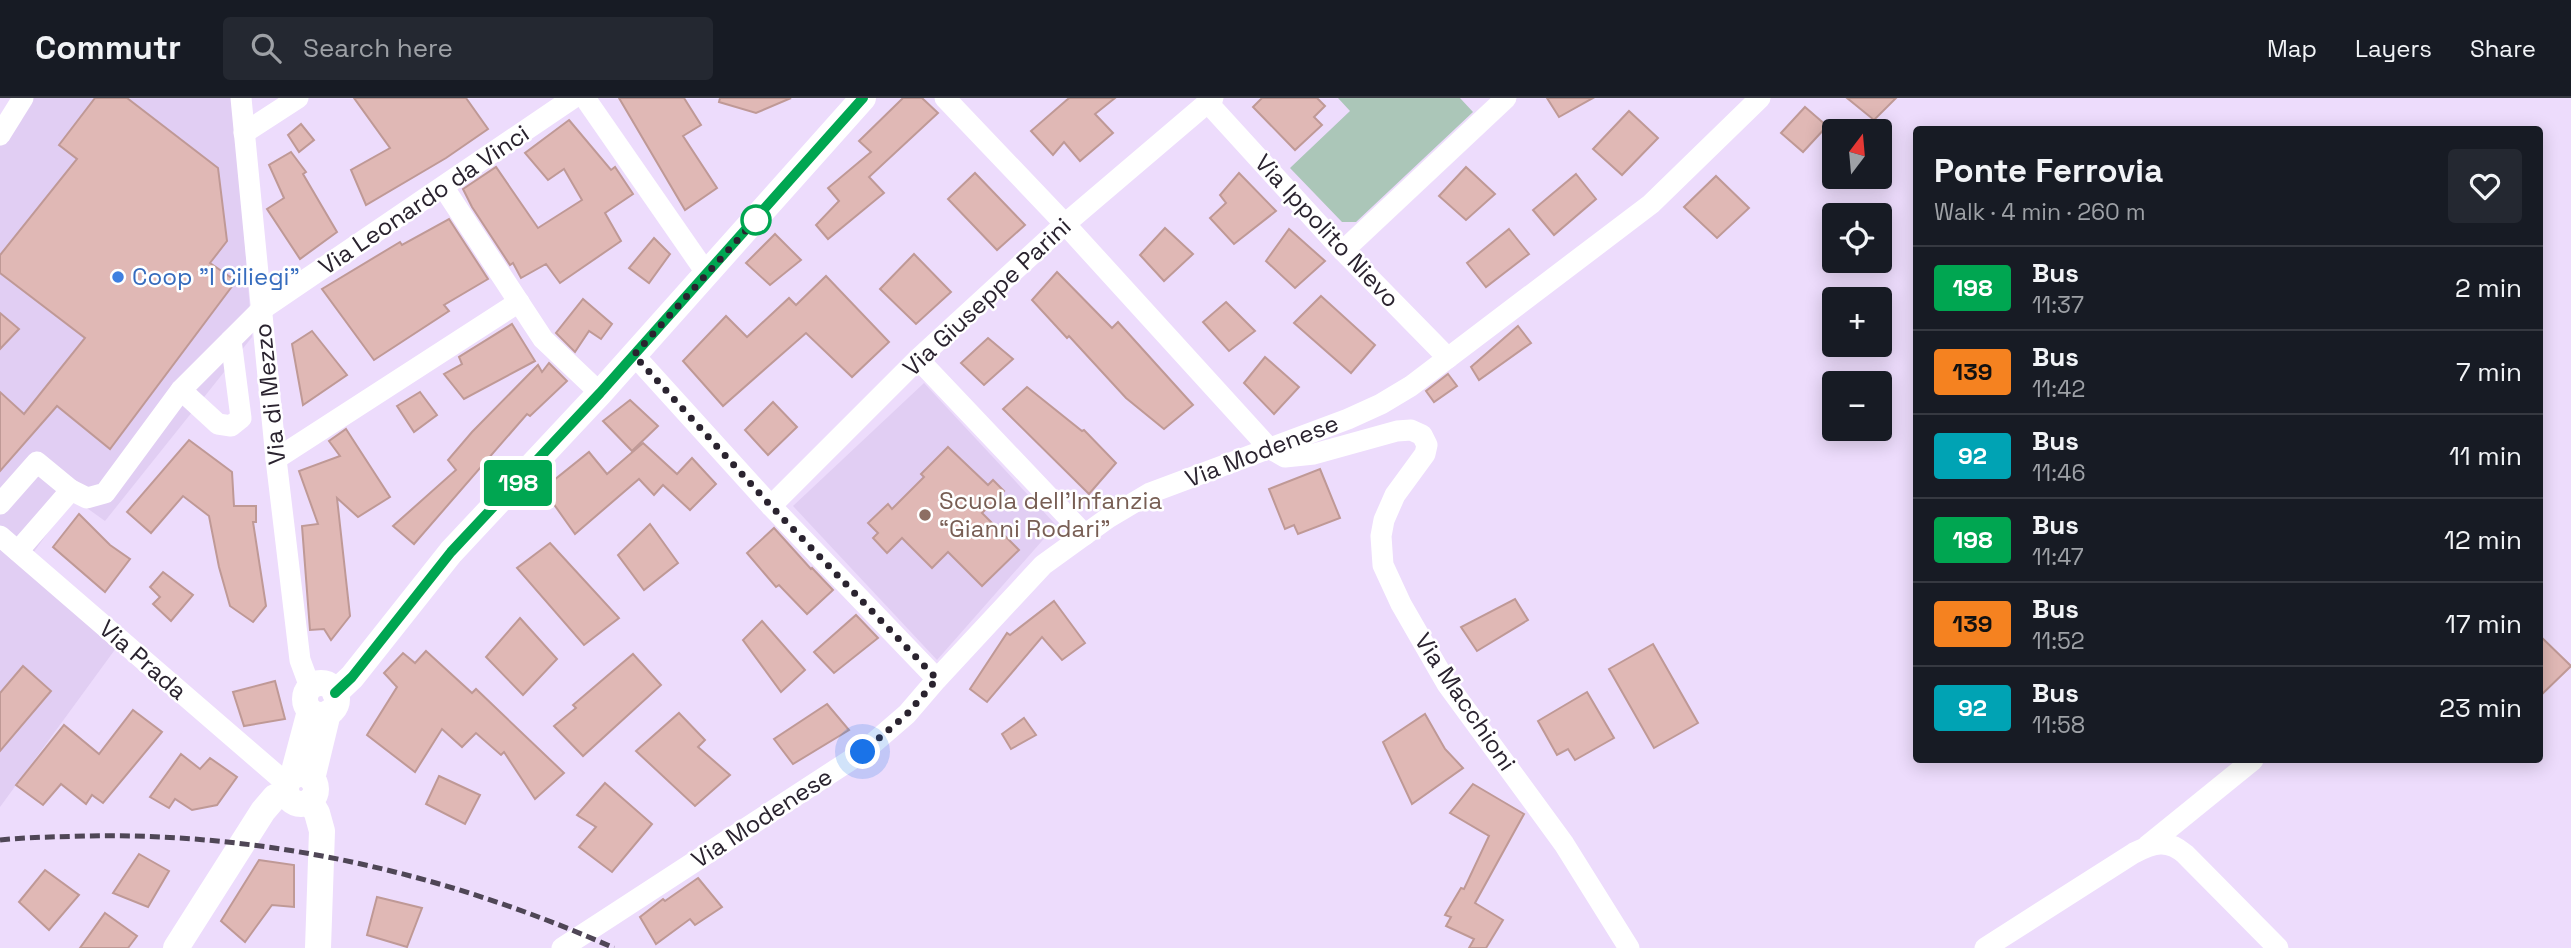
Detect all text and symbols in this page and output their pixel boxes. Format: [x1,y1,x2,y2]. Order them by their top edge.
search box [223,17,713,80]
text: Commutr [35,27,181,69]
icon: search [247,29,285,67]
text: Search here [303,31,453,65]
text: Map [2267,33,2317,64]
text: Layers [2355,33,2432,64]
text: Share [2470,33,2536,64]
street label: Via Leonardo da Vinci [313,118,535,282]
north arrow [1822,119,1892,189]
map controls [1822,119,1892,441]
street label: Via Ippolito Nievo [1248,148,1406,314]
button: heart [2448,149,2522,223]
text: Ponte Ferrovia [1934,150,2163,192]
text: Walk · 4 min · 260 m [1934,197,2146,227]
button: locate [1822,203,1892,273]
unlabelled marker [741,205,771,235]
street label: Via Giuseppe Parini [896,211,1077,383]
text: Bus [2032,256,2079,290]
place label: Coop "I Ciliegi" [132,261,300,292]
marker: Coop "I Ciliegi" [110,269,126,285]
text: 2 min [2455,271,2522,305]
text: 198 [1952,272,1993,303]
button: + [1822,287,1892,357]
text: 11:37 [2032,290,2084,320]
street label: Via di Mezzo [247,322,292,466]
text: Bus [2032,340,2079,374]
text: 7 min [2456,355,2522,389]
text: 139 [1952,356,1993,387]
button: − [1822,371,1892,441]
text: 11:42 [2032,374,2085,404]
street label: Via Modenese [1181,407,1343,494]
text: Bus [2032,424,2079,458]
text: 11 min [2449,439,2522,473]
text: 92 [1958,440,1987,471]
text: 11:46 [2032,458,2086,488]
line badge: 198 [478,460,558,506]
text: 198 [498,467,538,498]
place label: Scuola dell’Infanzia “Gianni Rodari” [939,485,1162,544]
marker: Scuola dell’Infanzia “Gianni Rodari” [917,507,933,523]
text: Bus [2032,508,2079,542]
text: 12 min [2444,523,2522,557]
text: 198 [1952,524,1993,555]
text: 11:47 [2032,542,2084,572]
text: Bus [2032,592,2079,626]
text: 17 min [2445,607,2522,641]
text: 139 [1952,608,1993,639]
street label: Via Prada [93,613,194,706]
text: 11:52 [2032,626,2085,656]
street label: Via Macchioni [1408,627,1523,777]
text: Bus [2032,676,2079,710]
text: 23 min [2439,691,2522,725]
text: 92 [1958,692,1987,723]
text: 11:58 [2032,710,2085,740]
your location [845,734,880,769]
street label: Via Modenese [685,761,838,875]

